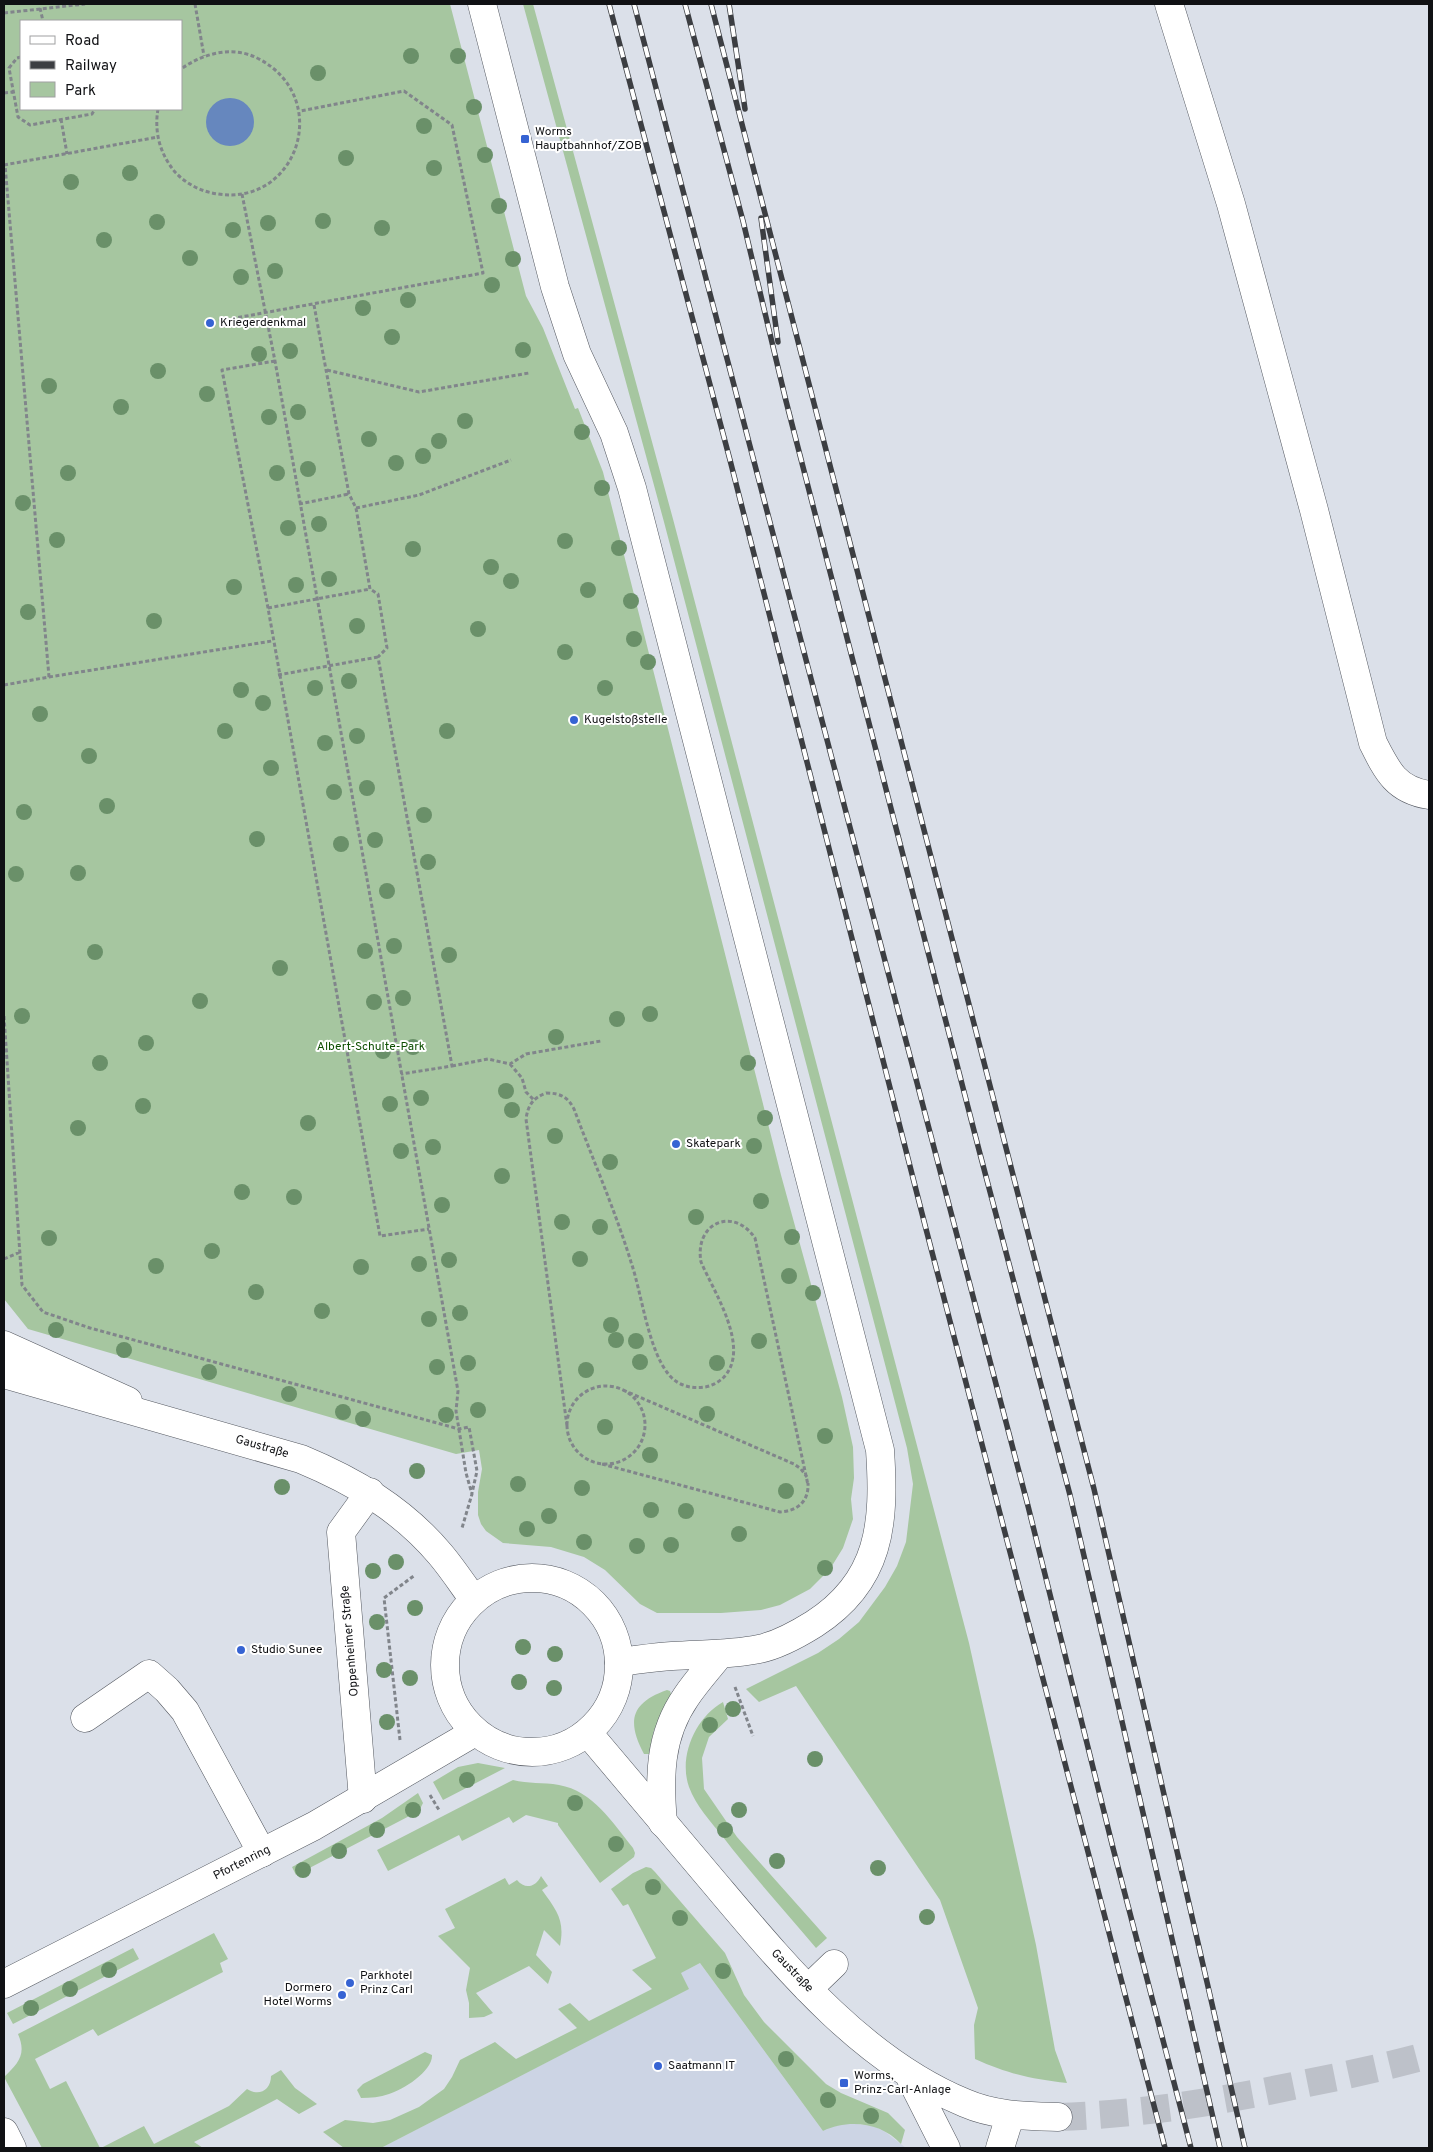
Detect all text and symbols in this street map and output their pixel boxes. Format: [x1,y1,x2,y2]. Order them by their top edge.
legend [20,20,182,110]
text: Road [65,32,100,51]
text: Railway [65,57,117,76]
text: Park [65,82,96,101]
place label: Worms Hauptbahnhof/ZOB [535,124,642,154]
marker: Worms Hauptbahnhof/ZOB [519,133,531,145]
place label: Kriegerdenkmal [220,315,306,331]
marker: Kriegerdenkmal [204,317,216,329]
place label: Kugelstoßstelle [584,712,667,728]
marker: Kugelstoßstelle [568,714,580,726]
park label: Albert-Schulte-Park [317,1039,425,1055]
place label: Skatepark [686,1136,741,1152]
marker: Skatepark [670,1138,682,1150]
street label: Gaustraße [233,1432,291,1462]
street label: Oppenheimer Straße [337,1585,363,1697]
place label: Studio Sunee [251,1642,322,1658]
marker: Studio Sunee [235,1644,247,1656]
street label: Pfortenring [211,1842,273,1884]
street label: Gaustraße [767,1946,817,1996]
place label: Parkhotel Prinz Carl [360,1968,413,1998]
marker: Parkhotel Prinz Carl [344,1977,356,1989]
place label: Dormero Hotel Worms [264,1980,332,2010]
marker: Dormero Hotel Worms [336,1989,348,2001]
place label: Saatmann IT [668,2058,735,2074]
marker: Saatmann IT [652,2060,664,2072]
place label: Worms, Prinz-Carl-Anlage [854,2068,951,2098]
marker: Worms, Prinz-Carl-Anlage [838,2077,850,2089]

